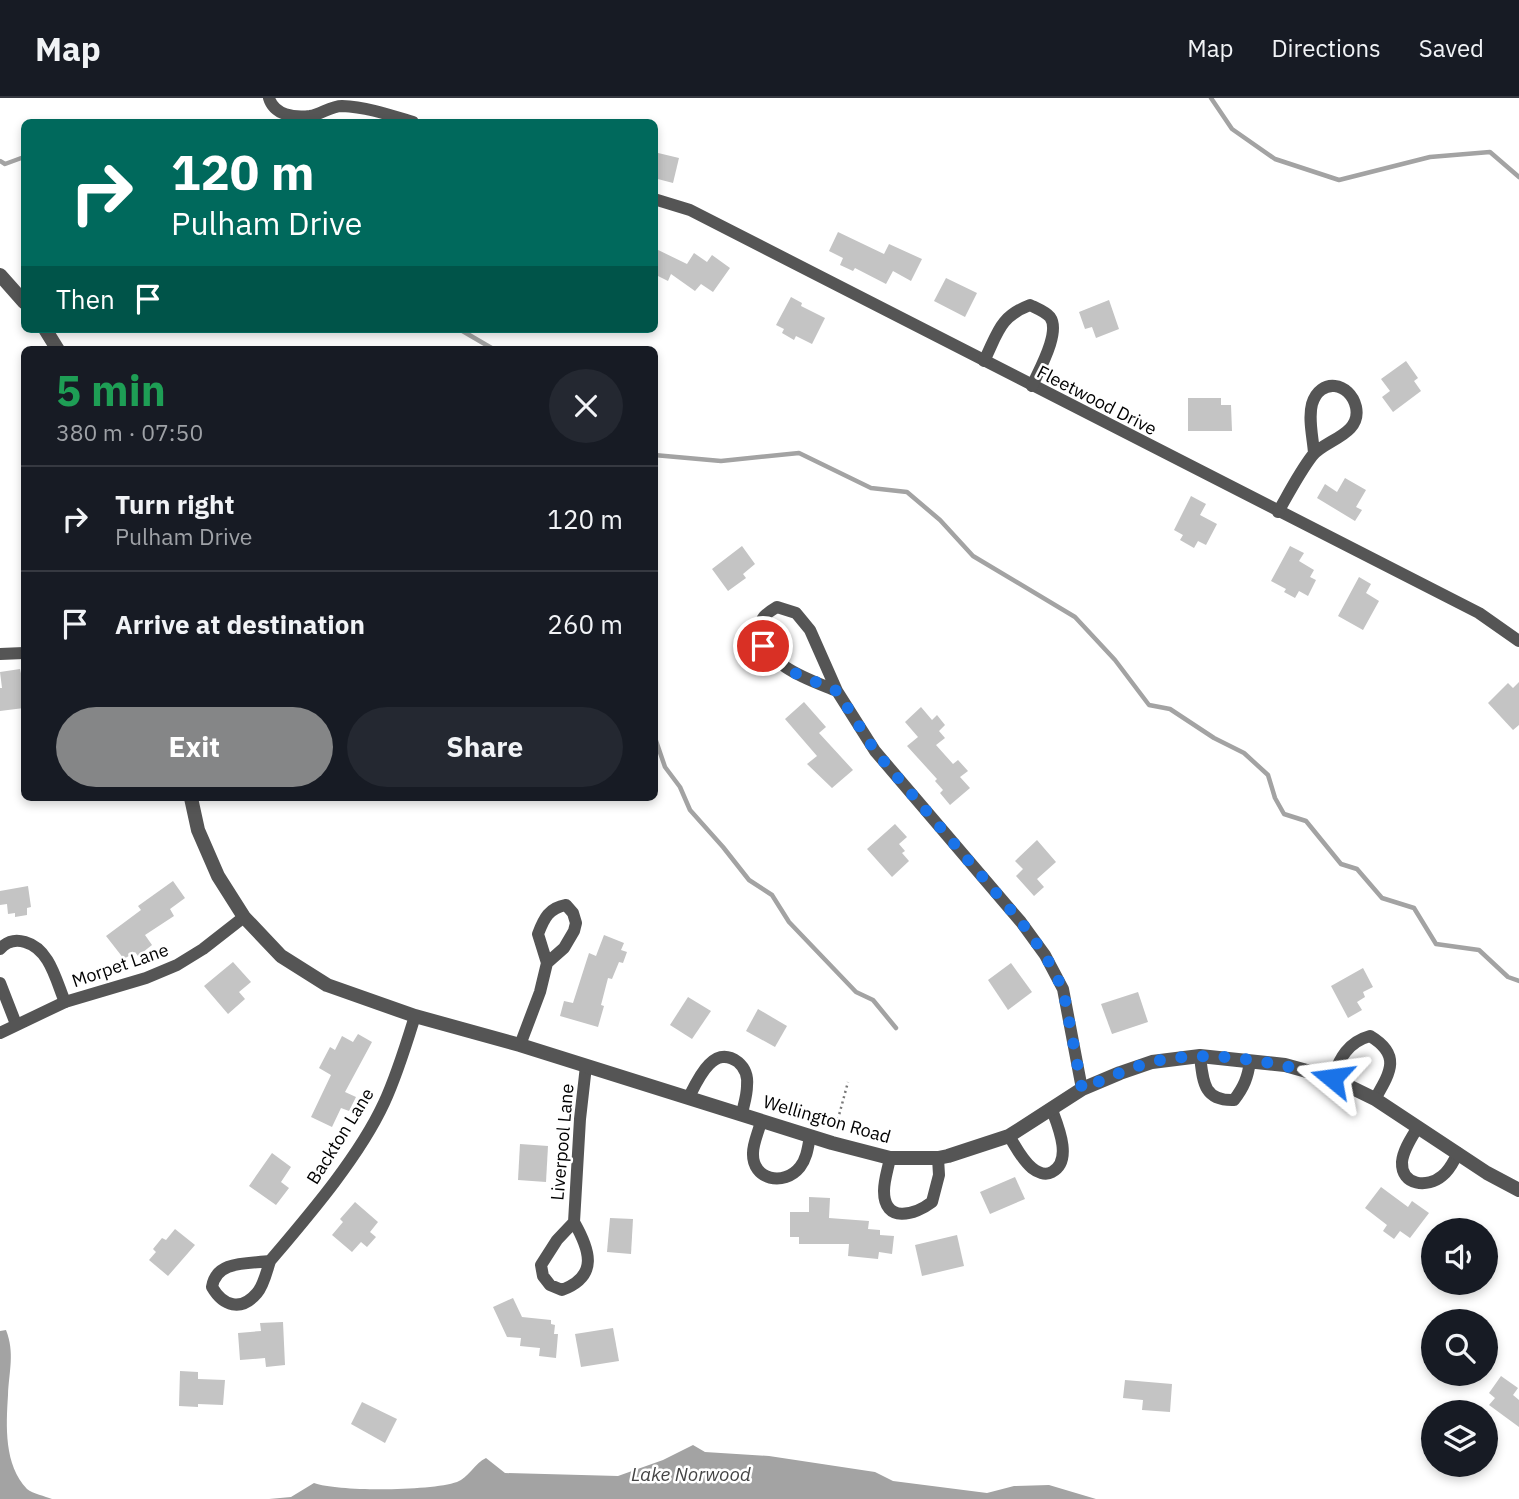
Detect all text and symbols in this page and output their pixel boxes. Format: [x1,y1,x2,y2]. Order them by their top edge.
text: Map [35,27,101,70]
text: Map [1187,32,1233,64]
text: Directions [1271,32,1381,64]
text: Saved [1419,32,1484,64]
text: 120 m [171,140,315,203]
icon: right [56,147,147,238]
text: Pulham Drive [171,202,362,244]
icon: arrive [129,280,167,318]
text: Then [56,282,115,316]
street label: Fleetwood Drive [1033,360,1161,440]
text: 5 min [56,363,166,418]
button: close [549,369,623,443]
text: 380 m · 07:50 [56,417,203,447]
text: Turn right [115,487,234,521]
icon: right [56,500,94,538]
text: 120 m [547,502,623,536]
text: Pulham Drive [115,521,253,551]
icon: arrive [56,605,94,643]
text: Arrive at destination [115,607,365,641]
text: 260 m [547,607,623,641]
pin [733,616,793,676]
icon: arrive [744,627,782,665]
button: Exit [56,707,333,787]
button: Share [347,707,623,787]
street label: Morpet Lane [69,938,172,992]
position arrow [1295,1041,1369,1115]
street label: Backton Lane [301,1083,379,1188]
street label: Liverpool Lane [545,1083,579,1201]
street label: Wellington Road [760,1090,894,1148]
map controls [1421,1218,1498,1477]
button: sound [1421,1218,1498,1295]
button: search [1421,1309,1498,1386]
button: layers [1421,1400,1498,1477]
water label: Lake Norwood [631,1462,752,1486]

